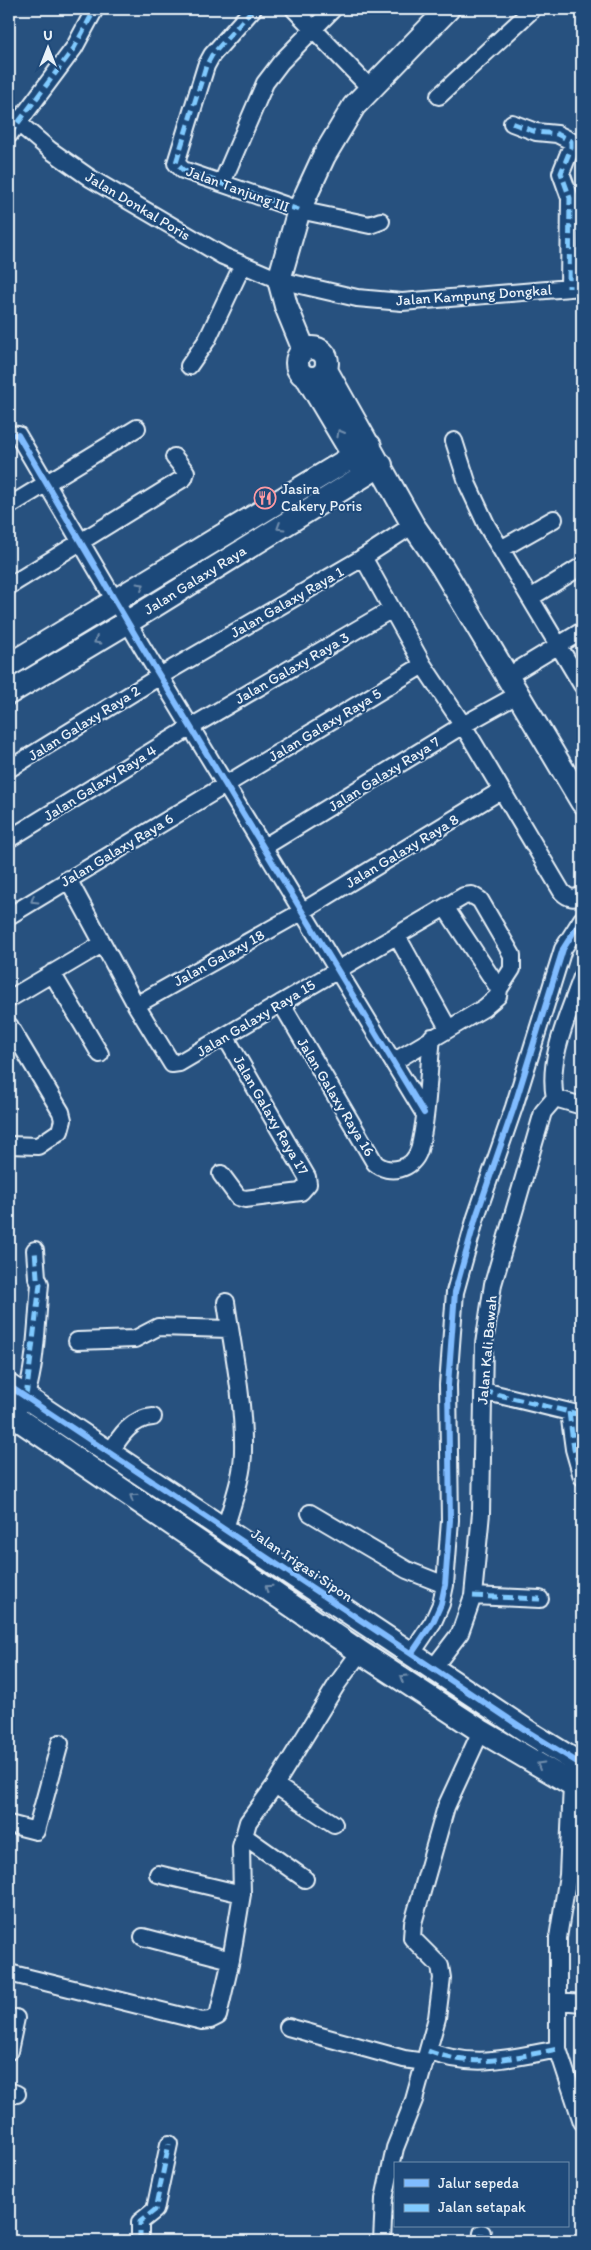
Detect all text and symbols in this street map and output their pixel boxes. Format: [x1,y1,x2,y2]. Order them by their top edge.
north arrow [22,22,72,72]
text: U [43,27,53,44]
street label: Jalan Tanjung III [184,162,292,216]
street label: Jalan Donkal Poris [82,168,194,245]
street label: Jalan Kampung Dongkal [395,281,553,309]
one-way arrow [336,429,346,438]
place label: Jasira Cakery Poris [281,480,362,515]
restaurant icon: Jasira Cakery Poris [253,486,277,510]
one-way arrow [276,521,285,530]
street label: Jalan Galaxy Raya [141,541,250,619]
street label: Jalan Galaxy Raya 1 [227,562,347,642]
one-way arrow [135,583,144,593]
street label: Jalan Galaxy Raya 3 [232,628,352,708]
one-way arrow [94,634,103,644]
street label: Jalan Galaxy Raya 2 [25,681,143,765]
street label: Jalan Galaxy Raya 5 [265,684,385,766]
street label: Jalan Galaxy Raya 7 [325,732,444,816]
street label: Jalan Galaxy Raya 4 [40,741,160,825]
street label: Jalan Galaxy Raya 6 [57,809,177,891]
street label: Jalan Galaxy Raya 8 [342,810,462,892]
one-way arrow [31,894,40,903]
street label: Jalan Galaxy 18 [170,926,268,990]
street label: Jalan Galaxy Raya 15 [193,975,319,1061]
street label: Jalan Galaxy Raya 16 [293,1034,379,1160]
street label: Jalan Galaxy Raya 17 [229,1052,313,1178]
street label: Jalan Kali Bawah [473,1294,501,1405]
one-way arrow [129,1494,139,1503]
street label: Jalan Irigasi Sipon [248,1524,357,1606]
one-way arrow [264,1585,274,1594]
one-way arrow [399,1675,408,1685]
one-way arrow [537,1762,546,1772]
legend [394,2162,568,2228]
text: Jalur sepeda [438,2174,519,2192]
text: Jalan setapak [438,2198,526,2216]

